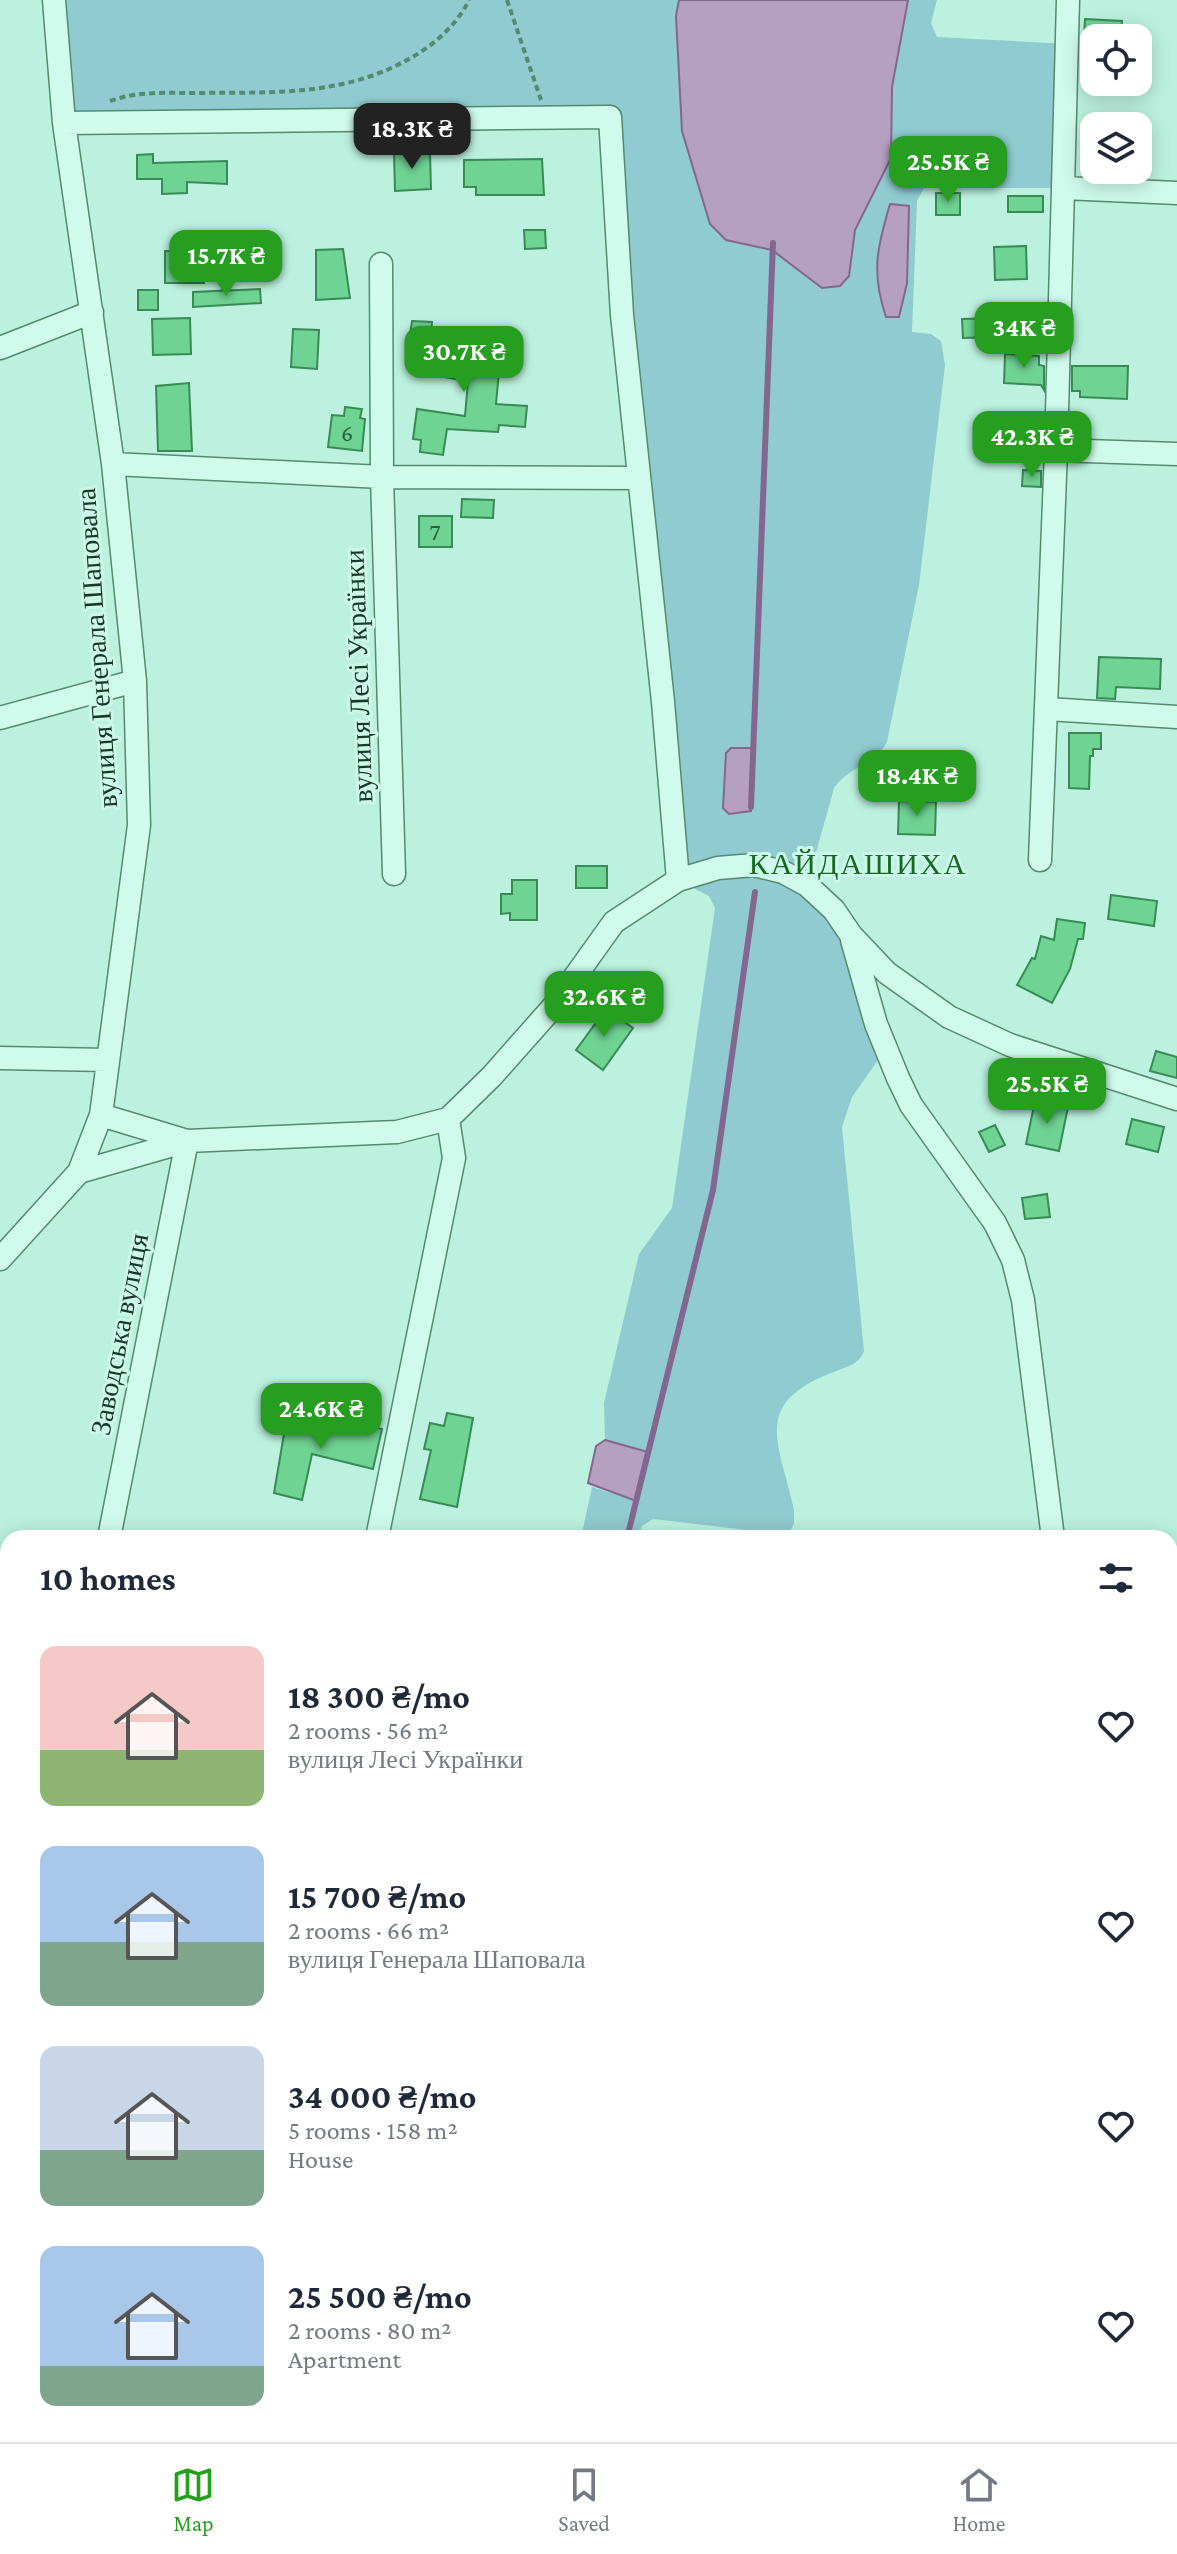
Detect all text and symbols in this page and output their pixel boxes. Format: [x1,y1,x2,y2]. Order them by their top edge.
map controls [1080,24,1152,184]
button: locate [1080,24,1152,96]
pin: 18.3K ₴ [338,103,486,171]
button: layers [1080,112,1152,184]
text: 18.3K ₴ [372,114,452,143]
pin: 25.5K ₴ [874,136,1022,204]
text: 25.5K ₴ [907,147,989,176]
pin: 15.7K ₴ [152,230,300,298]
text: 15.7K ₴ [187,241,265,270]
pin: 34K ₴ [968,302,1080,370]
text: 34K ₴ [993,313,1055,342]
pin: 30.7K ₴ [390,326,538,394]
text: 30.7K ₴ [423,337,506,366]
pin: 42.3K ₴ [958,411,1106,479]
house number: 6 [341,419,353,446]
text: 42.3K ₴ [990,422,1074,451]
street label: вулиця Генерала Шаповала [70,486,123,809]
house number: 7 [429,518,441,545]
street label: вулиця Лесі Українки [339,549,378,803]
pin: 18.4K ₴ [843,750,991,818]
text: 18.4K ₴ [876,761,958,790]
district label: КАЙДАШИХА [749,847,967,880]
pin: 32.6K ₴ [530,971,678,1039]
text: 32.6K ₴ [563,982,645,1011]
pin: 25.5K ₴ [973,1058,1121,1126]
text: 25.5K ₴ [1006,1069,1088,1098]
street label: Заводська вулиця [85,1230,154,1438]
pin: 24.6K ₴ [247,1383,395,1451]
text: 24.6K ₴ [279,1394,363,1423]
icon: filters [1094,1556,1138,1600]
text: 10 homes [40,1560,176,1597]
icon: home [104,1678,200,1774]
text: 18 300 ₴/mo [288,1678,470,1715]
icon: heart [1094,1704,1138,1748]
text: 2 rooms · 56 m² [288,1716,448,1745]
text: вулиця Лесі Українки [288,1745,523,1774]
icon: home [104,1878,200,1974]
text: 15 700 ₴/mo [288,1878,466,1915]
icon: heart [1094,1904,1138,1948]
text: 2 rooms · 66 m² [288,1916,449,1945]
text: вулиця Генерала Шаповала [288,1945,586,1974]
icon: home [104,2078,200,2174]
text: 34 000 ₴/mo [288,2078,477,2115]
icon: heart [1094,2104,1138,2148]
text: 5 rooms · 158 m² [288,2116,458,2145]
text: House [288,2145,353,2174]
icon: home [104,2278,200,2374]
text: 25 500 ₴/mo [288,2278,472,2315]
icon: heart [1094,2304,1138,2348]
text: 2 rooms · 80 m² [288,2316,451,2345]
text: Apartment [288,2345,401,2374]
tab: Map [171,2463,215,2536]
tab: Saved [558,2463,610,2536]
tab: Home [953,2463,1006,2536]

